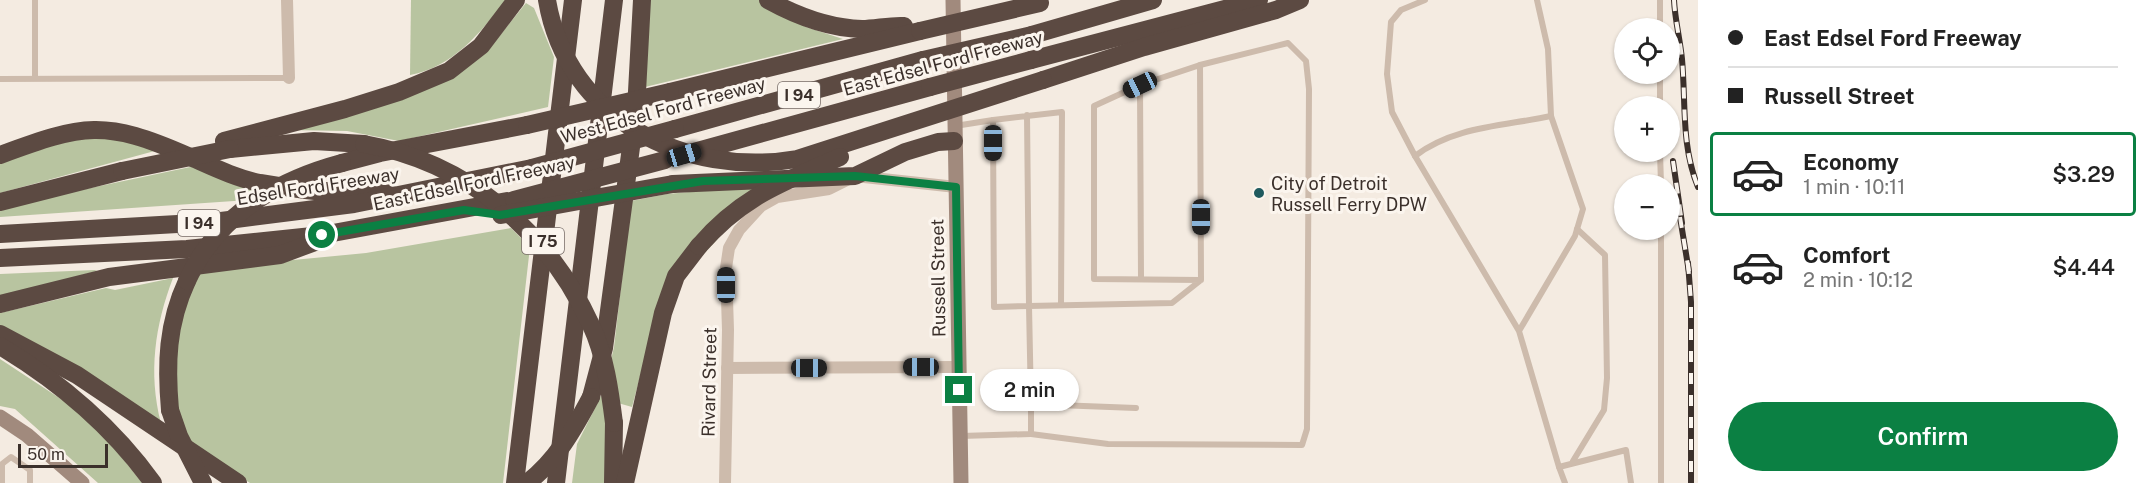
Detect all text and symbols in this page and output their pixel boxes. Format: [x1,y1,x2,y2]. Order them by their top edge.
map controls [1614,18,1680,240]
button: locate [1614,18,1680,84]
text: East Edsel Ford Freeway [1764,25,2022,51]
street label: East Edsel Ford Freeway [841,26,1045,100]
car [1120,69,1160,101]
street label: West Edsel Ford Freeway [558,72,768,147]
road number: I 94 [778,82,820,108]
text: Russell Street [1764,83,1914,109]
button: + [1614,96,1680,162]
car [984,125,1002,161]
car [664,141,704,169]
icon: car [1731,147,1785,201]
text: Economy [1803,149,1899,175]
street label: East Edsel Ford Freeway [371,151,577,215]
text: $3.29 [2052,161,2115,187]
street label: Edsel Ford Freeway [235,163,401,209]
place label: City of Detroit Russell Ferry DPW [1271,173,1427,215]
button: − [1614,174,1680,240]
text: 1 min · 10:11 [1803,175,1905,199]
marker: City of Detroit Russell Ferry DPW [1252,186,1266,200]
car [1192,199,1210,235]
road number: I 94 [178,210,220,236]
street label: Russell Street [926,219,950,337]
route start [308,221,335,248]
road number: I 75 [522,228,564,254]
icon: car [1731,240,1785,294]
text: Comfort [1803,242,1890,268]
text: $4.44 [2052,254,2115,280]
car [717,267,735,303]
text: 2 min · 10:12 [1803,268,1913,292]
street label: Rivard Street [698,327,720,437]
car [903,358,939,376]
car [791,359,827,377]
callout: 2 min [980,369,1079,411]
route end [945,376,972,403]
text: 2 min [1004,378,1055,402]
button: Confirm [1728,402,2118,471]
scale bar [18,441,108,468]
text: 50 m [27,445,65,464]

